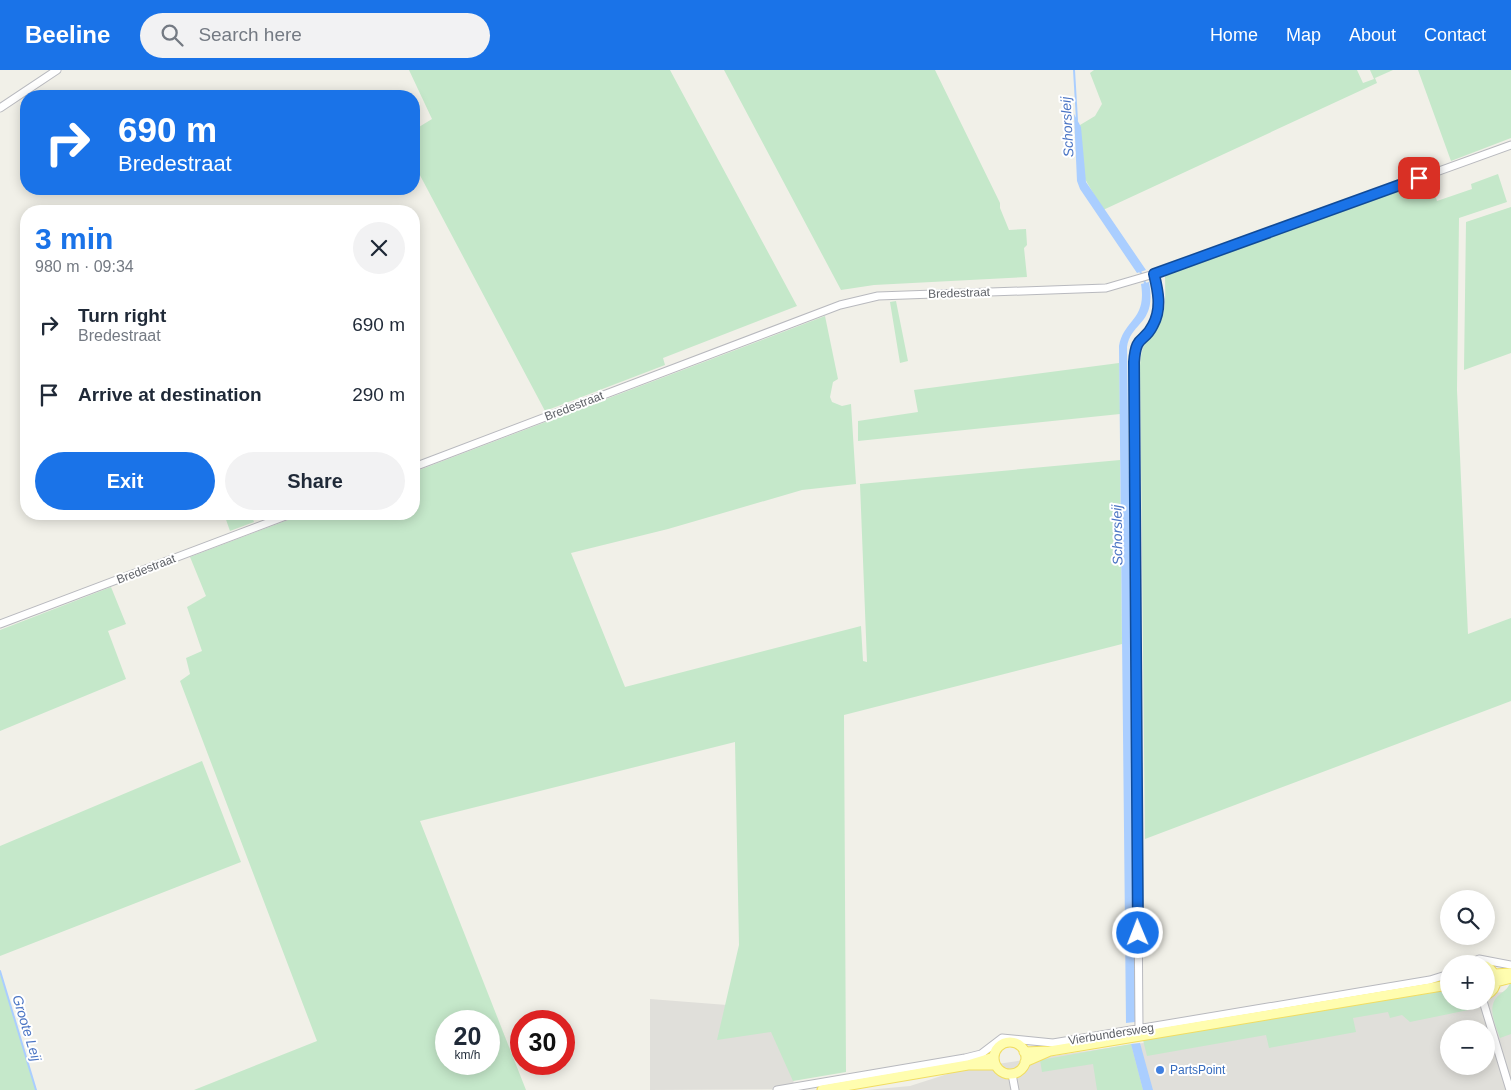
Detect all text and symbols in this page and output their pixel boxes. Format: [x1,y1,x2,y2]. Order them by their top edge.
search box [140,13,490,58]
text: Beeline [25,21,110,48]
icon: search [158,21,186,49]
text: Search here [198,24,302,45]
text: Home [1210,25,1258,45]
text: Map [1286,25,1321,45]
text: About [1349,25,1396,45]
text: Contact [1424,25,1486,45]
water label: Schorsleij [1057,95,1077,158]
icon: right [35,110,100,175]
text: 690 m [118,110,217,149]
text: Bredestraat [118,151,232,176]
pin [1398,157,1440,199]
icon: arrive [1405,164,1433,192]
text: 3 min [35,222,113,255]
button: close [353,222,405,274]
text: 980 m · 09:34 [35,258,134,275]
street label: Bredestraat [928,285,991,301]
text: Turn right [78,305,166,326]
icon: right [35,311,63,339]
text: 690 m [352,314,405,335]
text: Bredestraat [78,327,161,344]
icon: arrive [35,381,63,409]
text: Arrive at destination [78,384,262,405]
text: 290 m [352,384,405,405]
street label: Bredestraat [543,388,606,424]
button: Exit [35,452,215,510]
button: Share [225,452,405,510]
water label: Schorsleij [1108,504,1126,565]
street label: Bredestraat [115,551,178,587]
map controls [1440,890,1495,1075]
button: search [1440,890,1495,945]
position arrow [1111,906,1163,958]
button: + [1440,955,1495,1010]
water label: Groote Leij [9,993,45,1064]
speed limit sign: 30 [510,1010,575,1075]
street label: Vierbundersweg [1067,1020,1155,1048]
button: − [1440,1020,1495,1075]
text: 20 [454,1022,481,1050]
text: km/h [454,1048,481,1062]
place label: PartsPoint [1170,1063,1226,1077]
marker: PartsPoint [1154,1064,1166,1076]

